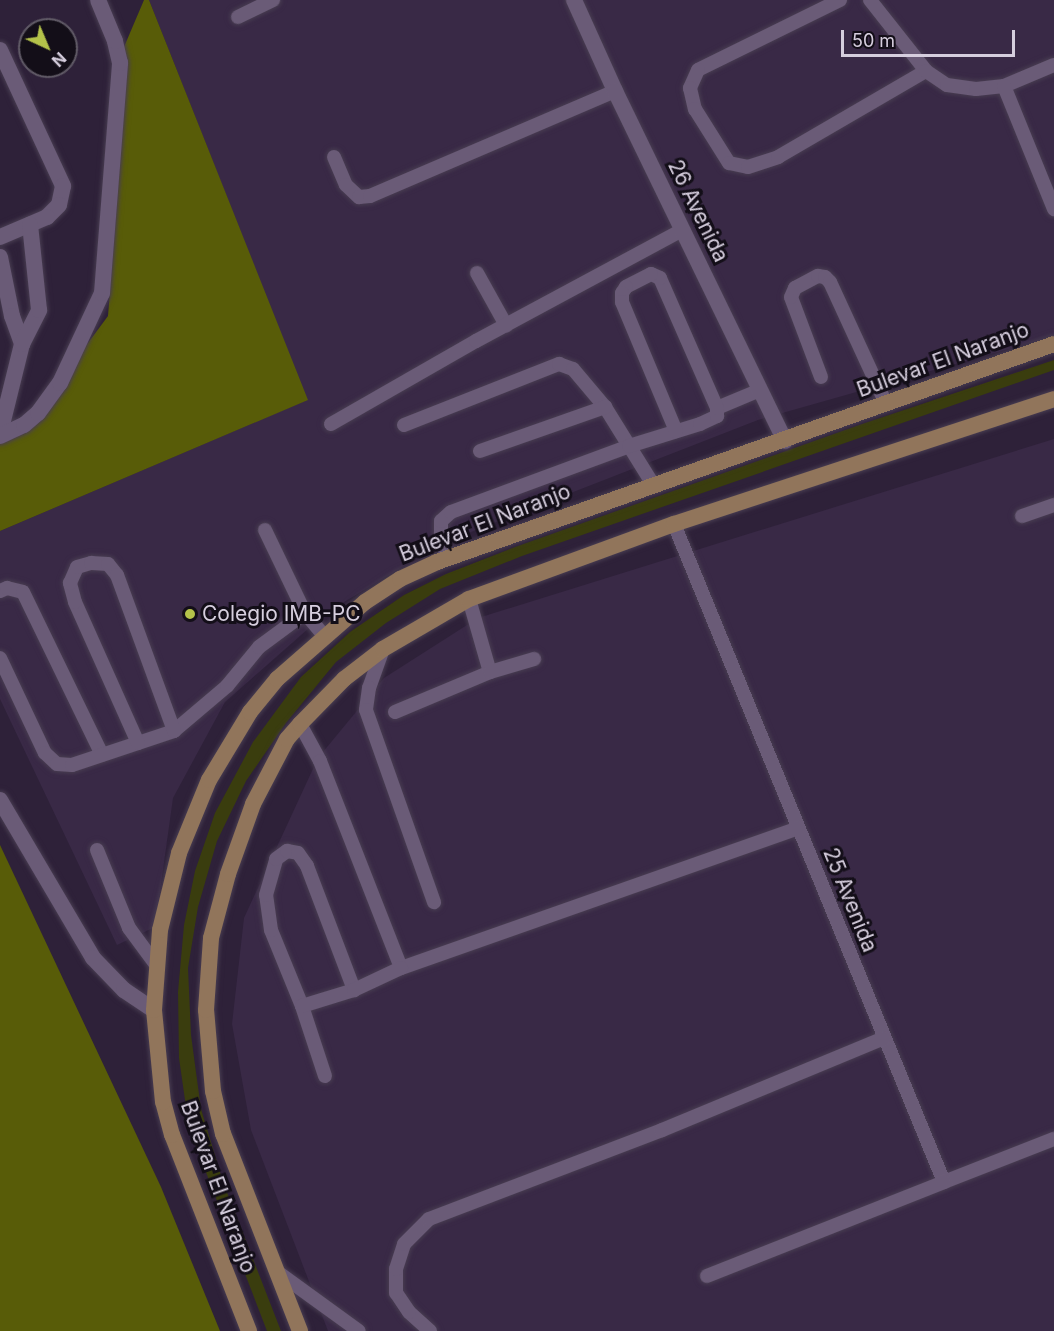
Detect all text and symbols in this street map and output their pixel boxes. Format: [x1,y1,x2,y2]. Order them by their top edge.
north arrow [18,18,78,78]
scale bar [844,18,1018,56]
text: 50 m [852,30,895,51]
text: N [48,48,70,71]
street label: 26 Avenida [662,156,734,266]
street label: Bulevar El Naranjo [853,317,1033,403]
street label: Bulevar El Naranjo [396,479,574,567]
place label: Colegio IMB-PC [202,601,360,627]
marker: Colegio IMB-PC [183,607,197,621]
street label: 25 Avenida [818,844,882,956]
street label: Bulevar El Naranjo [175,1097,261,1277]

